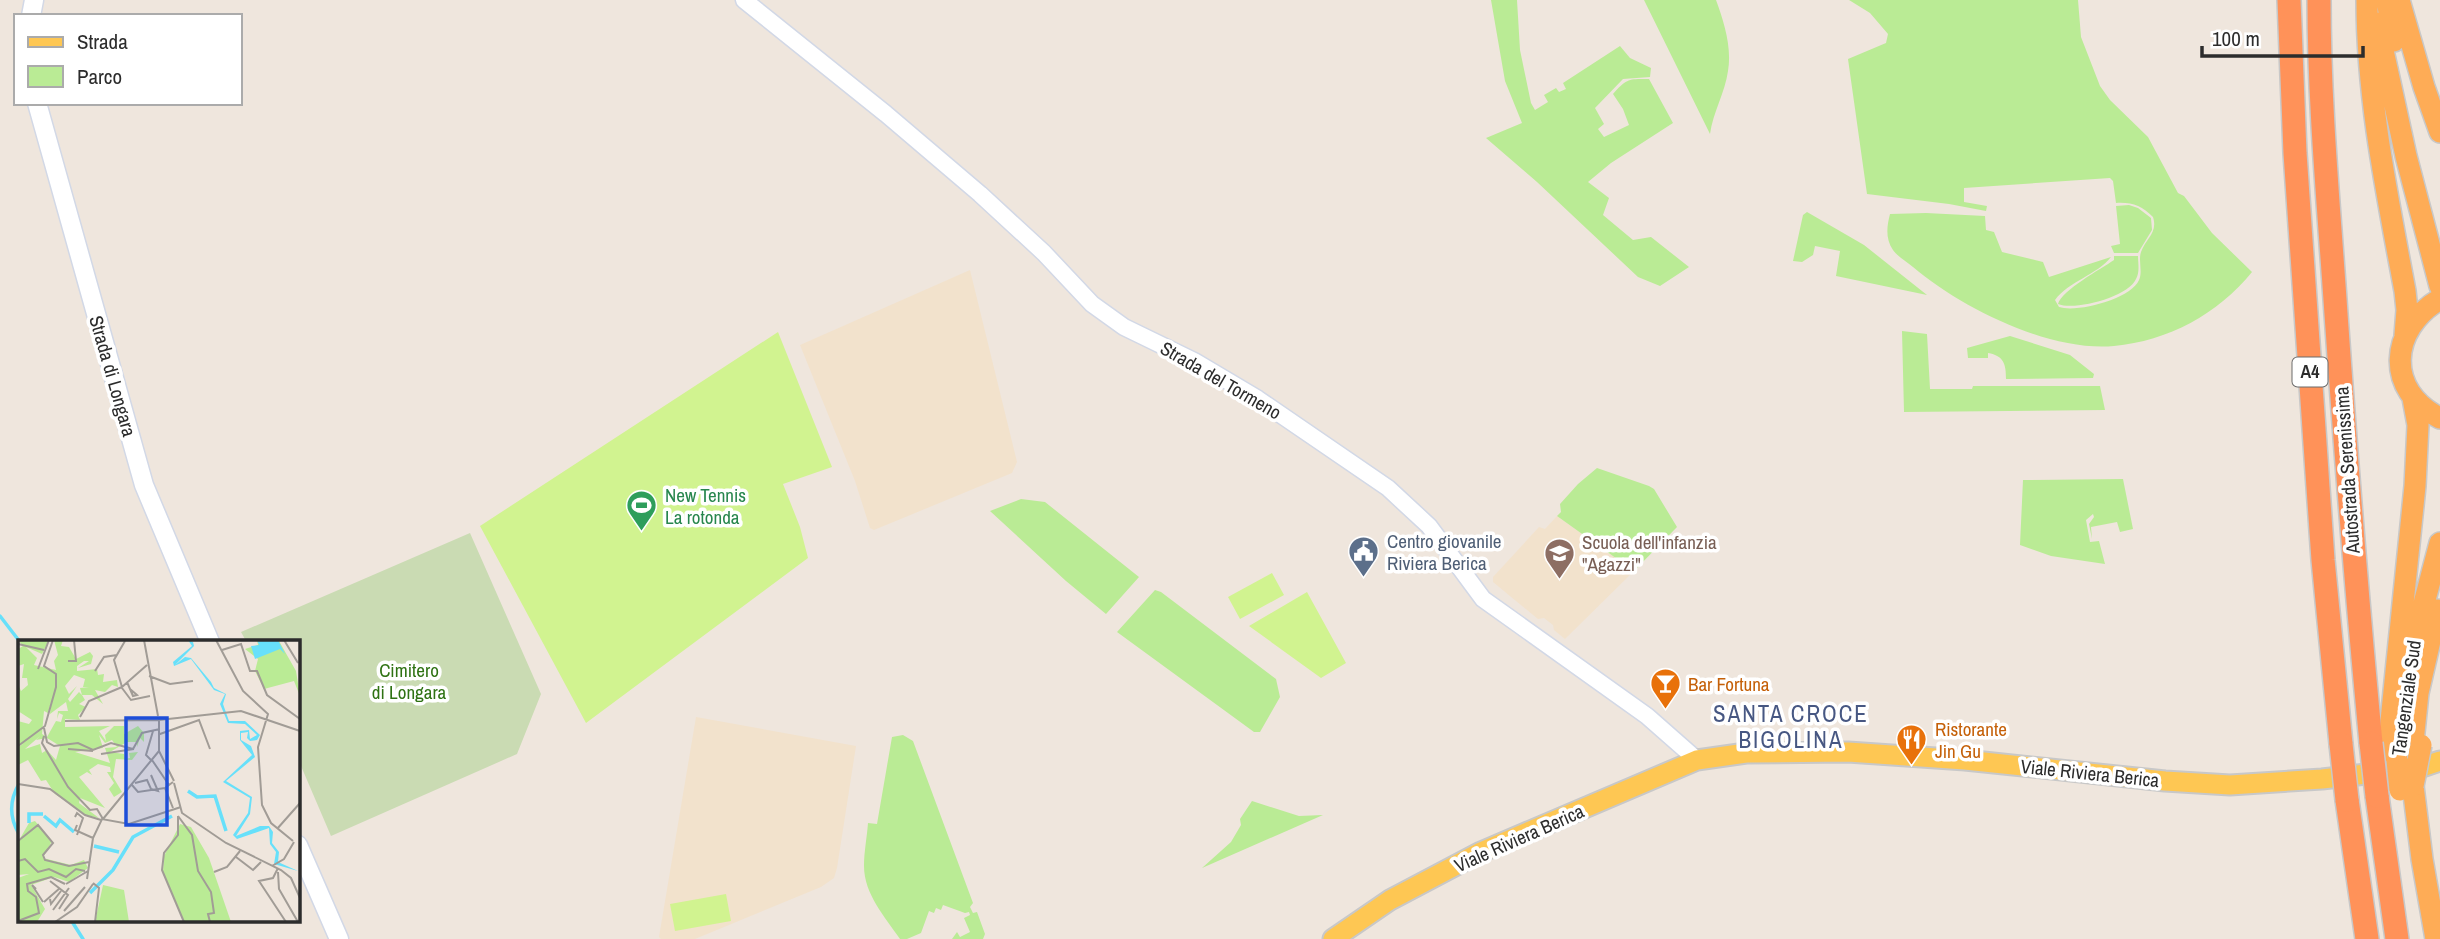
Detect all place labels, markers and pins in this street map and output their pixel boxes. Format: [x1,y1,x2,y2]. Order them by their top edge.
place label: New Tennis La rotonda [665,482,746,530]
sports icon: New Tennis La rotonda [625,489,659,533]
place label: Centro giovanile Riviera Berica [1387,528,1501,576]
place label: Scuola dell'infanzia "Agazzi" [1582,529,1717,577]
public building icon: Centro giovanile Riviera Berica [1347,535,1381,579]
school or university icon: Scuola dell'infanzia "Agazzi" [1542,536,1576,580]
bar icon: Bar Fortuna [1648,667,1682,711]
place label: Bar Fortuna [1688,671,1770,697]
place label: Ristorante Jin Gu [1935,716,2007,764]
restaurant icon: Ristorante Jin Gu [1895,723,1929,767]

